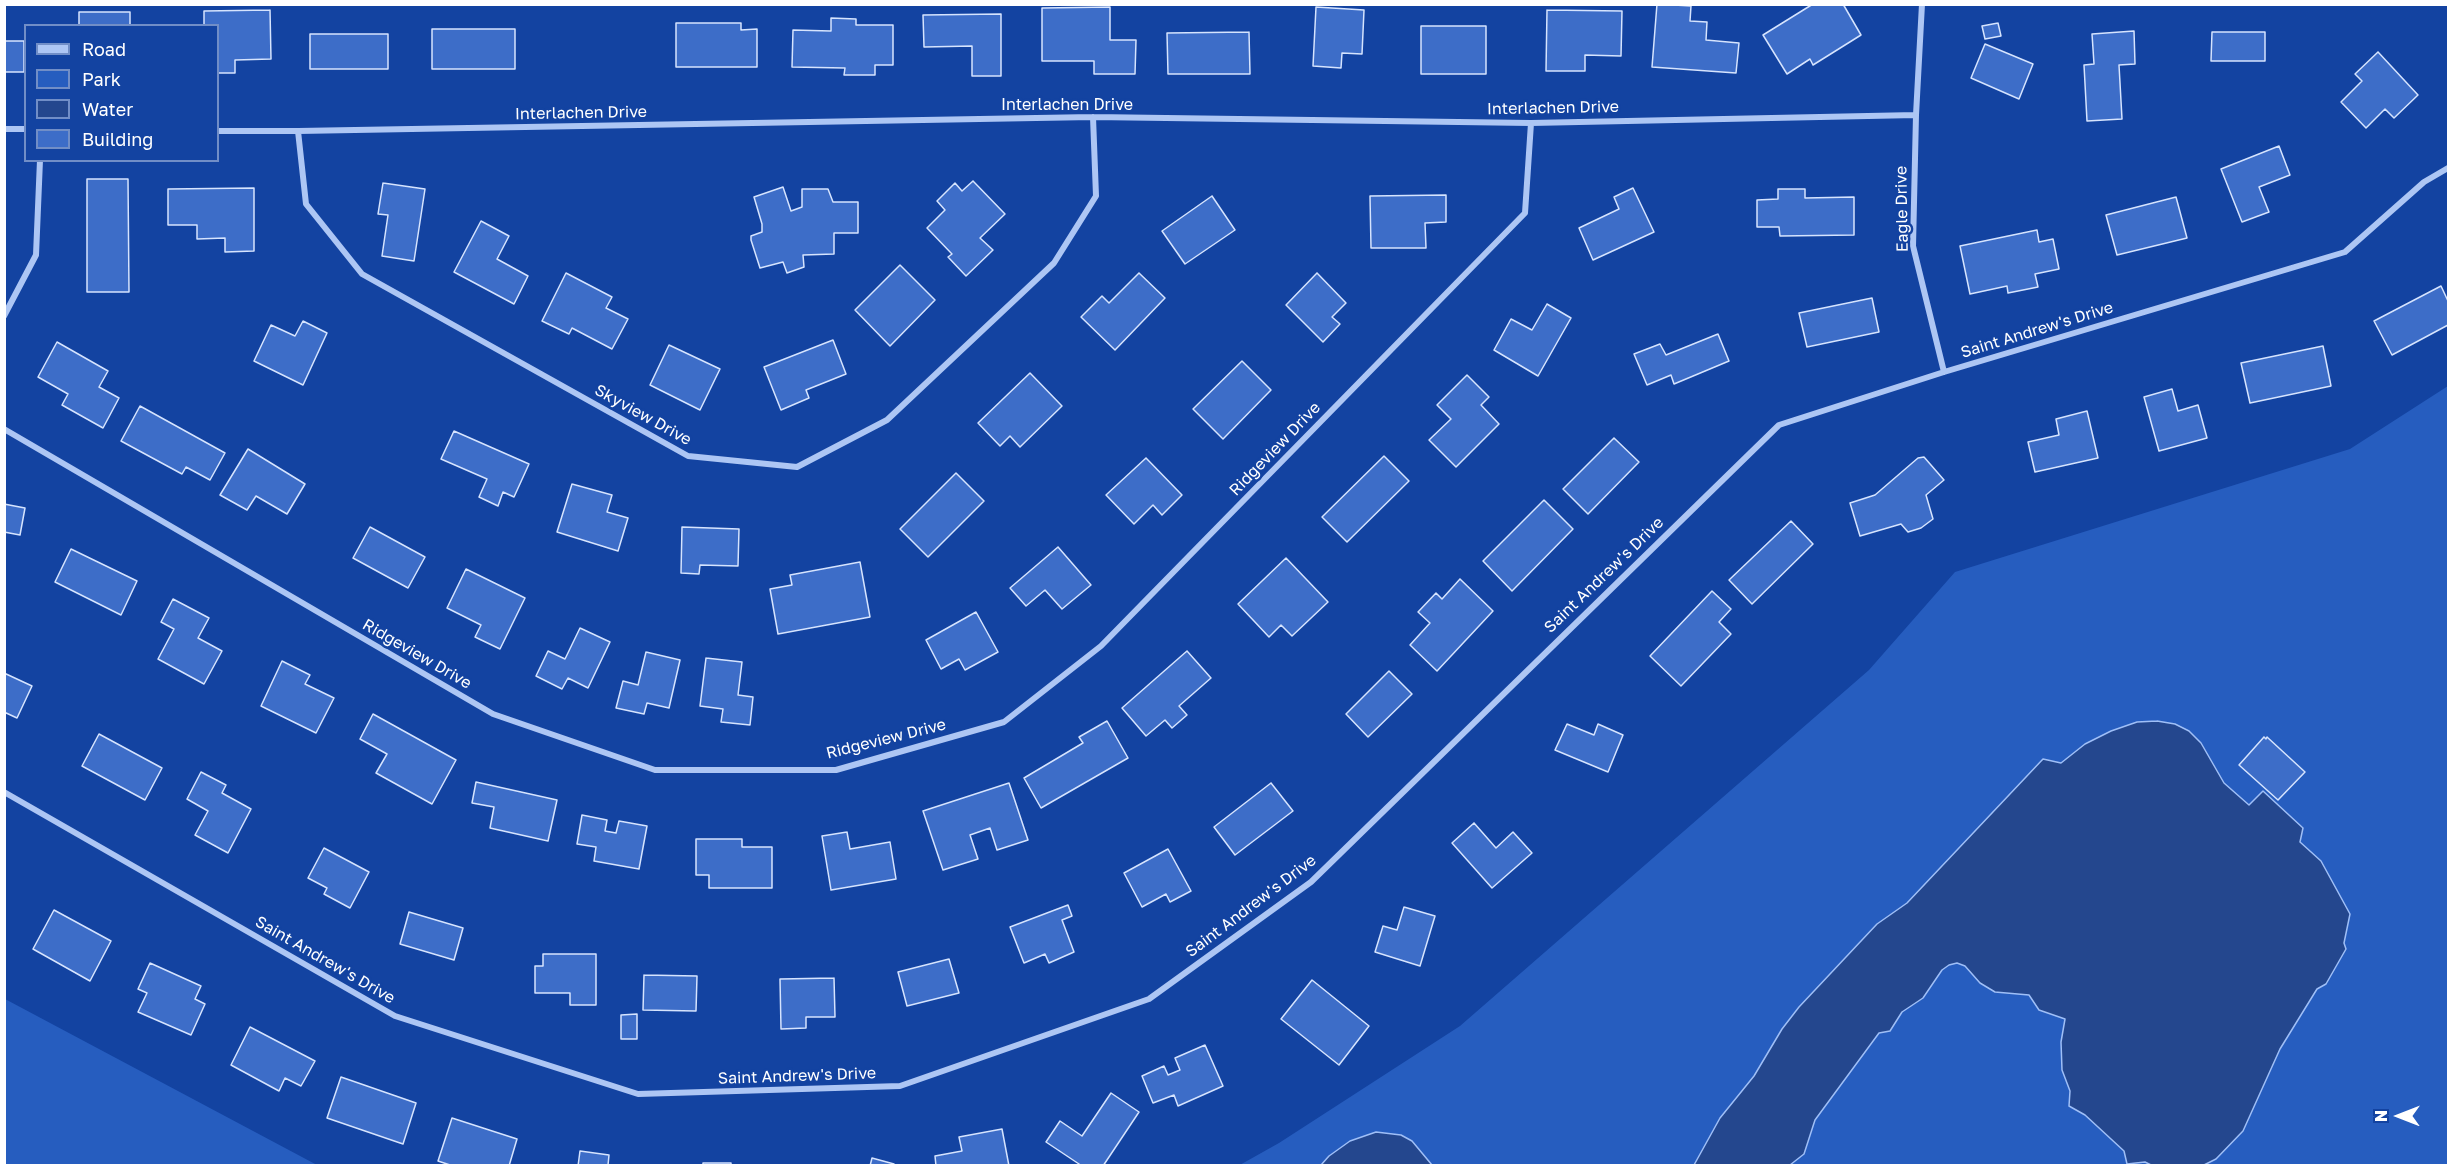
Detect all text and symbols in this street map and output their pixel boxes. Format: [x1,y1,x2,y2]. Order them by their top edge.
legend [24,24,219,162]
text: Road [82,38,126,60]
text: Park [82,68,121,90]
street label: Interlachen Drive [1001,95,1133,115]
street label: Interlachen Drive [1487,97,1619,119]
text: Water [82,98,133,120]
street label: Interlachen Drive [515,102,647,124]
text: Building [82,128,153,150]
street label: Eagle Drive [1892,166,1912,252]
street label: Saint Andrew's Drive [1958,298,2116,362]
street label: Skyview Drive [591,380,695,450]
street label: Ridgeview Drive [1225,398,1325,500]
street label: Saint Andrew's Drive [1540,513,1668,637]
street label: Ridgeview Drive [359,615,475,693]
street label: Ridgeview Drive [824,715,948,763]
street label: Saint Andrew's Drive [1182,851,1320,961]
street label: Saint Andrew's Drive [252,912,398,1008]
street label: Saint Andrew's Drive [718,1064,876,1088]
north arrow [2369,1086,2429,1146]
text: N [2371,1110,2391,1122]

